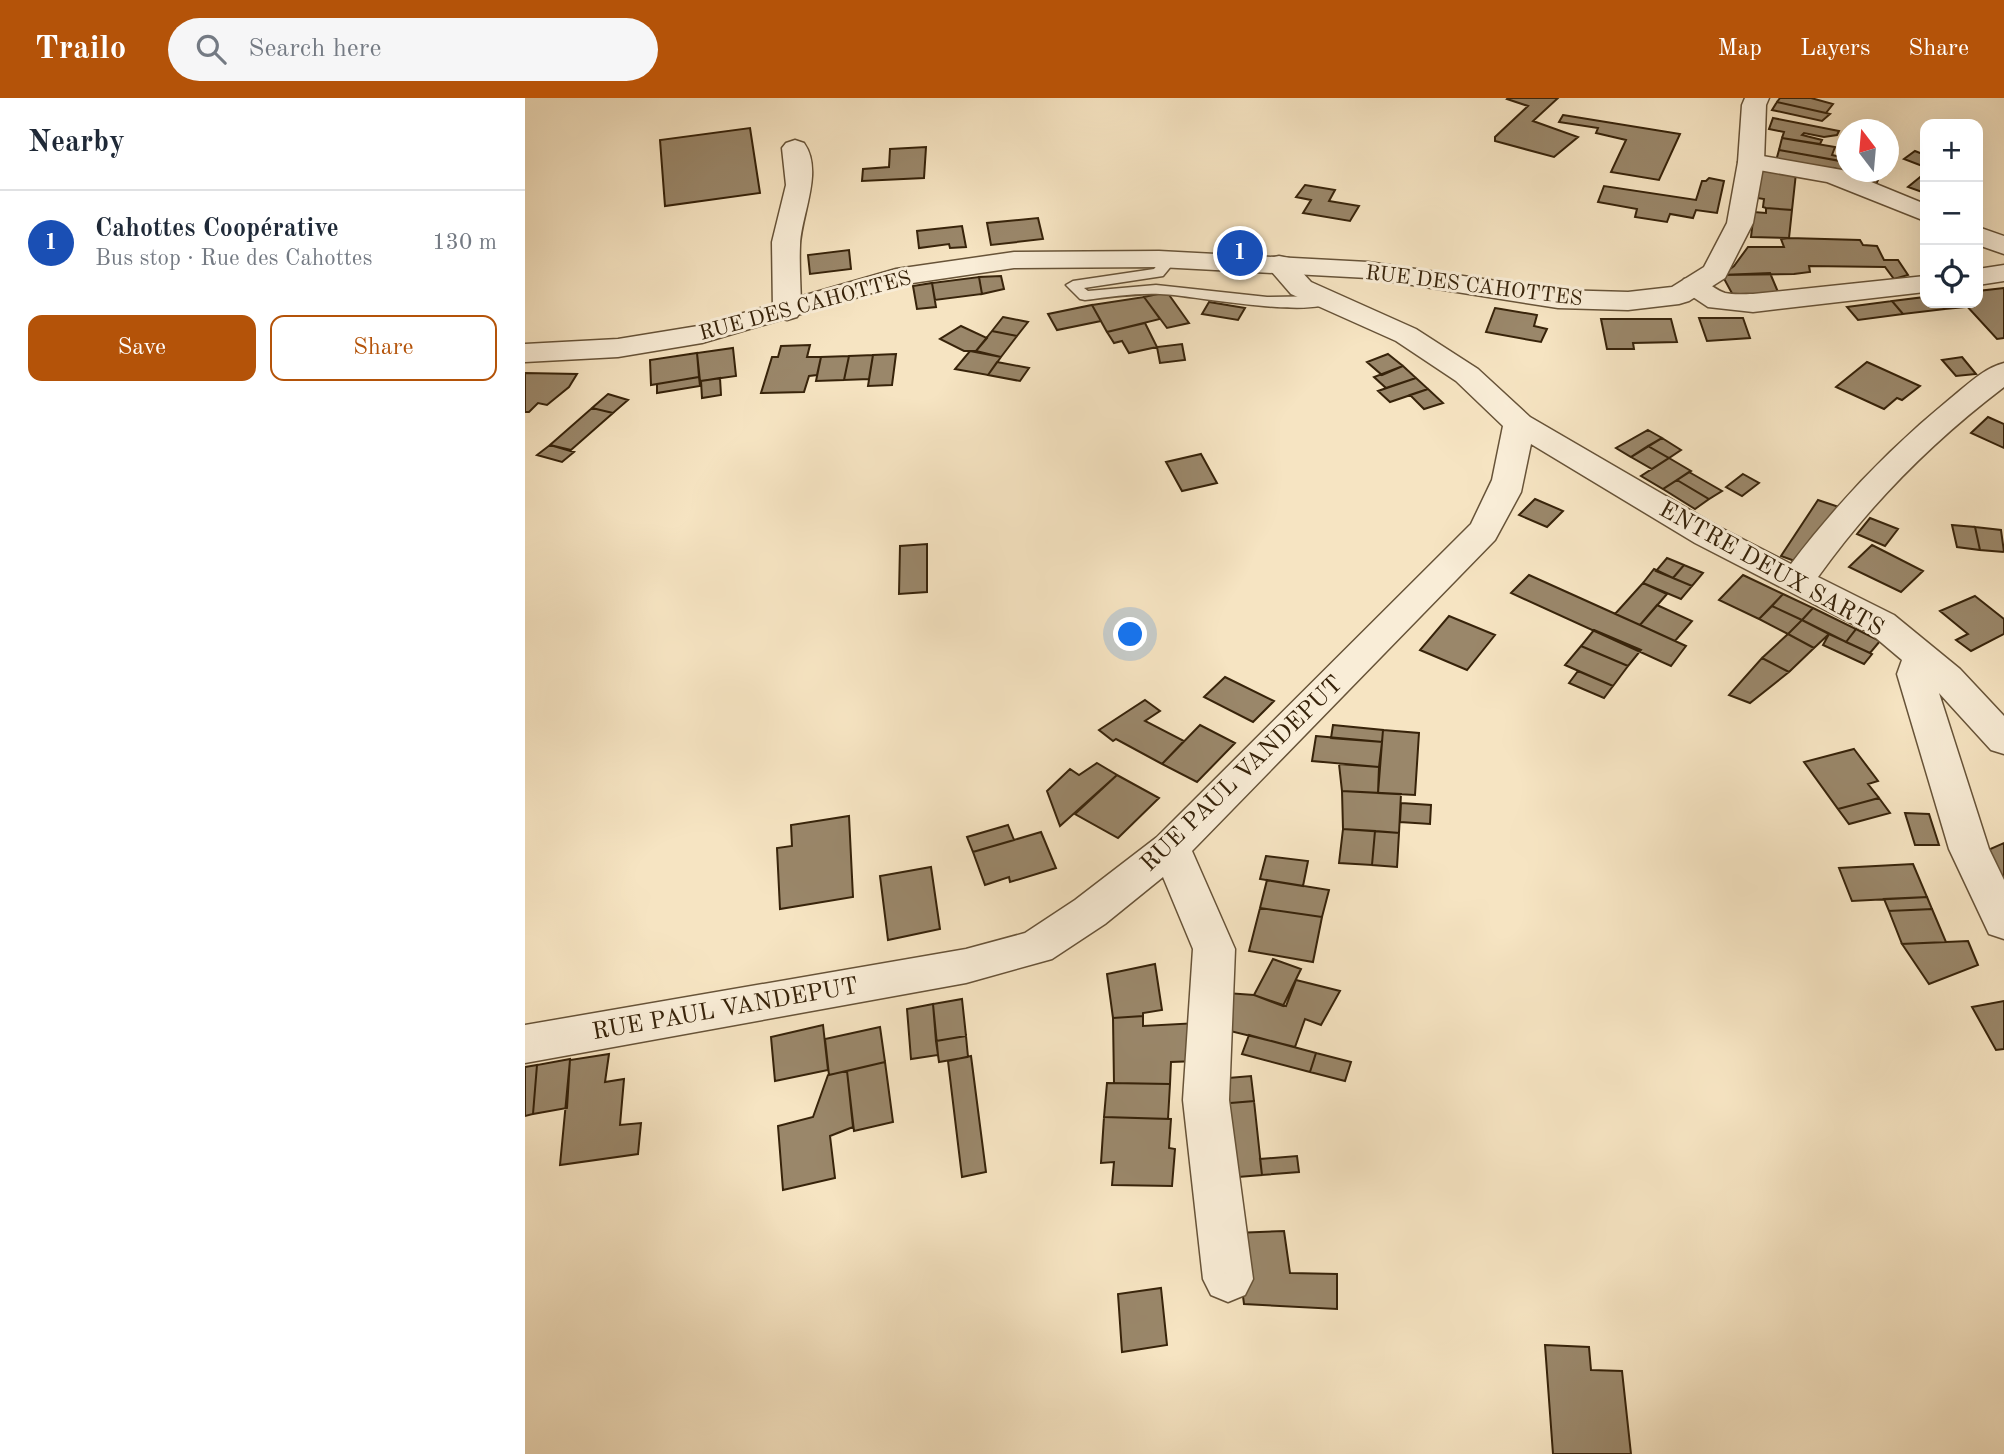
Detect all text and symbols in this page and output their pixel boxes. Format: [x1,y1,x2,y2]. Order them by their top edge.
search box [168,18,658,81]
icon: search [192,30,230,68]
text: Trailo [35,33,126,66]
text: Search here [248,36,381,62]
text: Map [1718,37,1762,61]
text: Layers [1800,37,1870,61]
text: Share [1908,37,1969,61]
north arrow [1836,119,1899,182]
map controls [1920,119,1983,308]
button: + [1920,119,1983,182]
text: Nearby [28,128,125,158]
button: − [1920,182,1983,245]
text: Cahottes Coopérative [95,216,339,242]
pin: 1 [1217,227,1263,279]
text: 1 [44,231,58,254]
text: 130 m [432,231,497,254]
button: locate [1920,245,1983,308]
text: Bus stop · Rue des Cahottes [95,247,372,270]
street label: RUE DES CAHOTTES [1364,263,1584,310]
street label: RUE DES CAHOTTES [697,268,914,345]
button: Save [28,315,256,381]
button: Share [270,315,497,381]
street label: ENTRE DEUX SARTS [1654,498,1888,642]
your location [1113,617,1147,651]
street label: RUE PAUL VANDEPUT [1137,672,1348,877]
street label: RUE PAUL VANDEPUT [590,975,860,1045]

